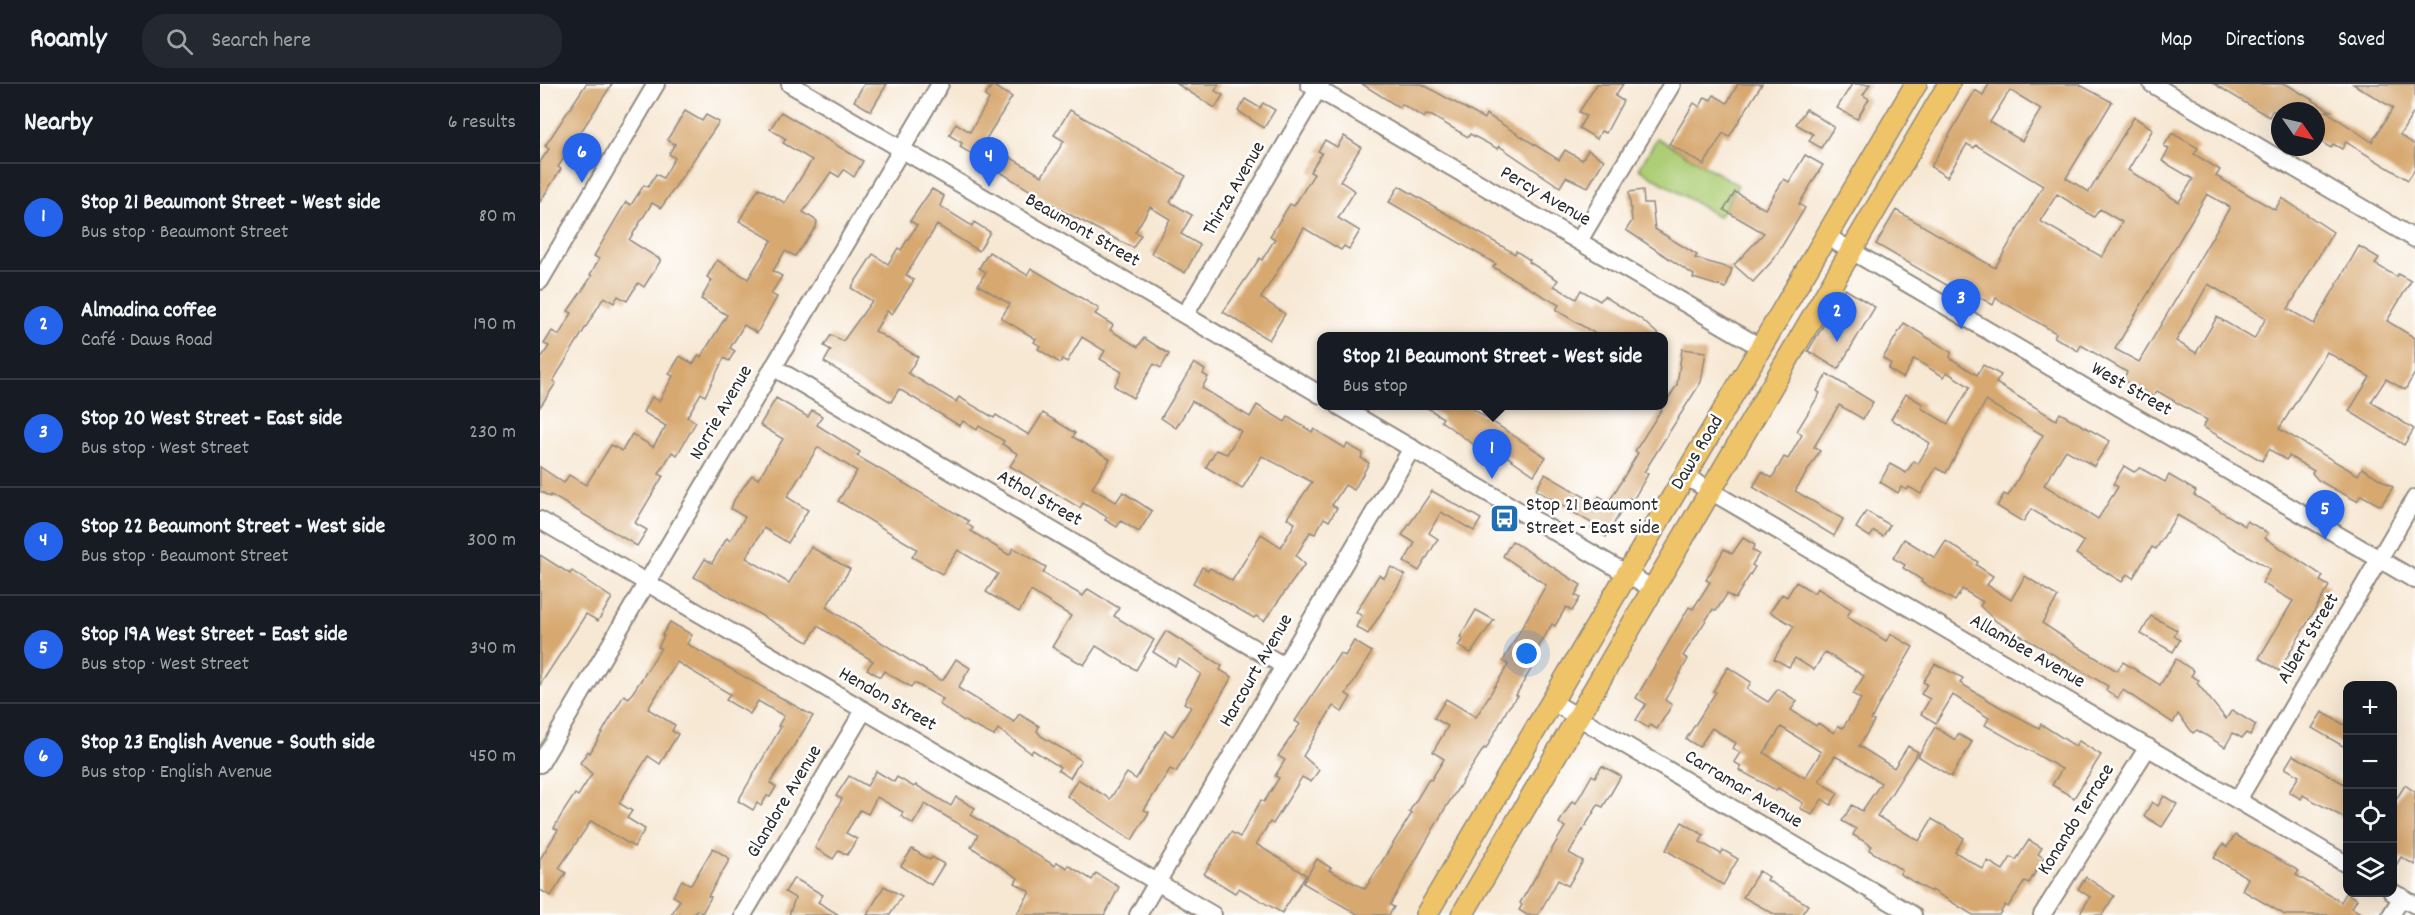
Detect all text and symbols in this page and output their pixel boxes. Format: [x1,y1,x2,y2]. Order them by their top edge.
search box [142,14,562,68]
text: Roamly [30,21,106,61]
icon: search [163,25,196,58]
text: Search here [211,26,311,57]
text: Map [2161,26,2192,56]
text: Directions [2225,26,2305,56]
text: Saved [2338,26,2385,56]
north arrow [2271,102,2325,156]
text: Nearby [24,105,92,142]
text: 6 results [448,109,516,137]
pin: 6 [562,134,602,183]
street label: Thirza Avenue [1197,137,1273,241]
pin: 4 [970,138,1008,187]
street label: Percy Avenue [1494,160,1596,234]
street label: Beaumont Street [1019,187,1145,275]
text: Stop 21 Beaumont Street - West side [81,188,380,219]
text: 1 [41,203,46,231]
text: 80 m [479,203,516,231]
text: Bus stop · Beaumont Street [81,219,288,247]
pin: 3 [1942,280,1980,329]
pin: 2 [1818,292,1856,342]
text: Almadina coffee [81,296,216,327]
text: 2 [39,311,48,339]
text: 190 m [473,311,516,339]
text: Café · Daws Road [81,327,213,355]
popup [1317,332,1668,410]
text: Stop 21 Beaumont Street - West side [1343,342,1642,373]
street label: West Street [2085,356,2177,424]
street label: Norrie Avenue [684,360,761,466]
text: Bus stop [1343,373,1408,401]
text: Stop 20 West Street - East side [81,404,342,435]
street label: Daws Road [1665,410,1731,496]
text: 3 [39,419,48,447]
text: 230 m [469,419,516,447]
pin: 1 [1472,430,1512,479]
text: Bus stop · West Street [81,435,249,463]
street label: Athol Street [991,463,1087,535]
pin: 5 [2306,490,2344,540]
place label: Stop 21 Beaumont Street - East side [1526,492,1660,543]
bus stop icon: Stop 21 Beaumont Street - East side [1489,502,1521,534]
text: Stop 22 Beaumont Street - West side [81,512,385,543]
text: 4 [39,527,48,555]
text: 300 m [467,527,516,555]
text: Bus stop · Beaumont Street [81,543,288,571]
street label: Albert Street [2271,588,2347,690]
street label: Allambee Avenue [1964,608,2090,697]
street label: Harcourt Avenue [1213,609,1301,733]
text: Stop 19A West Street - East side [81,620,348,651]
text: 5 [39,635,48,663]
text: 340 m [470,635,516,663]
your location [1512,639,1541,668]
text: Bus stop · West Street [81,651,249,679]
street label: Hendon Street [833,661,941,739]
map controls [2343,681,2397,897]
button: + [2343,681,2397,735]
text: Stop 23 English Avenue - South side [81,728,375,759]
button: − [2343,735,2397,789]
street label: Glandore Avenue [740,740,830,864]
text: 6 [39,743,48,771]
text: 450 m [469,743,516,771]
street label: Carramar Avenue [1679,744,1808,836]
text: Bus stop · English Avenue [81,759,272,787]
street label: Konando Terrace [2032,759,2123,881]
button: locate [2343,789,2397,843]
button: layers [2343,843,2397,897]

